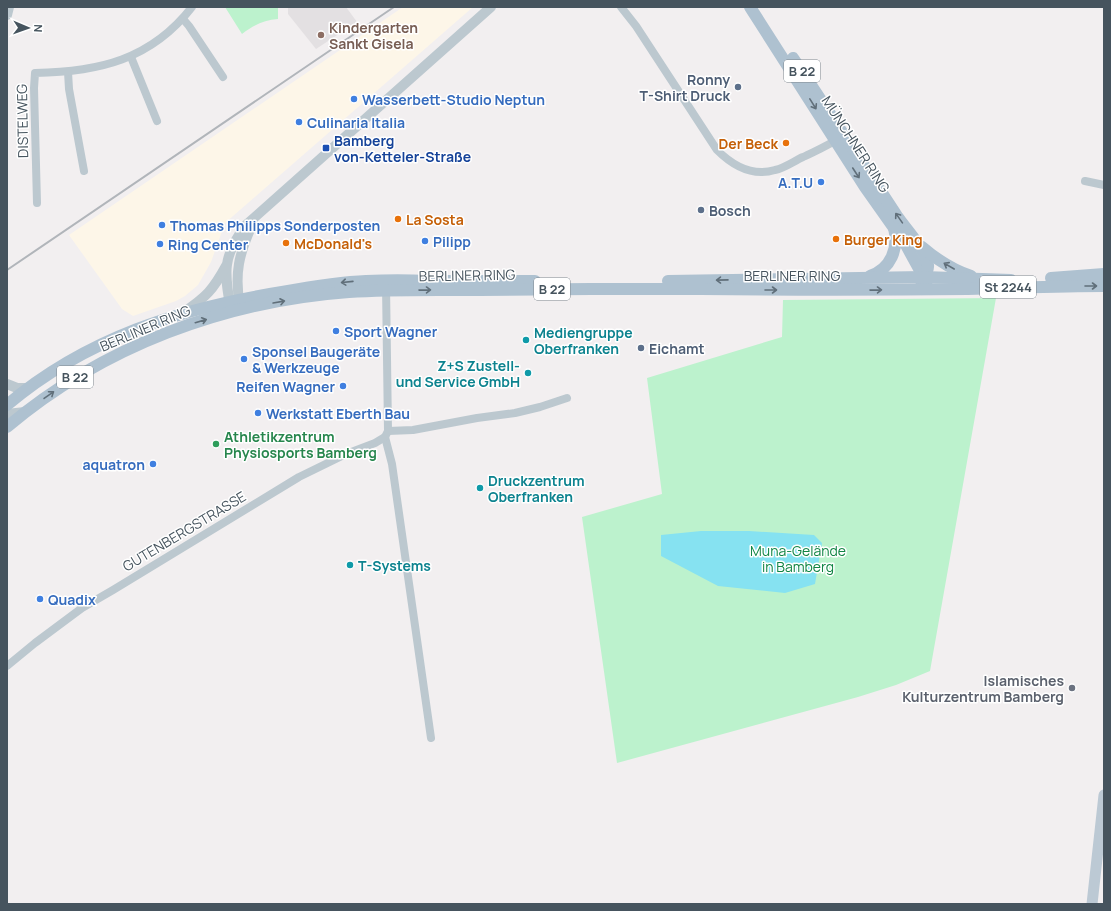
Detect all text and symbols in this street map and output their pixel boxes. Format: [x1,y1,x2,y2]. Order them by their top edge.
north arrow [8,8,48,48]
place label: Kindergarten Sankt Gisela [329,18,418,53]
text: N [31,24,46,33]
marker: Kindergarten Sankt Gisela [316,30,326,40]
road number: B 22 [784,60,820,82]
place label: Ronny T-Shirt Druck [640,70,730,105]
marker: Ronny T-Shirt Druck [733,82,743,92]
street label: DISTELWEG [12,84,32,158]
place label: Wasserbett-Studio Neptun [362,90,545,109]
street label: MÜNCHNER RING [818,92,894,196]
marker: Wasserbett-Studio Neptun [349,94,359,104]
one-way arrow [809,98,817,110]
place label: Culinaria Italia [307,113,405,132]
marker: Culinaria Italia [294,117,304,127]
place label: Bamberg von-Ketteler-Straße [334,131,471,166]
place label: Der Beck [719,134,778,153]
marker: Der Beck [781,138,791,148]
marker: Bamberg von-Ketteler-Straße [321,143,331,153]
one-way arrow [853,167,861,179]
place label: A.T.U [778,173,813,192]
marker: A.T.U [816,177,826,187]
place label: Bosch [709,201,751,220]
marker: Bosch [696,205,706,215]
place label: La Sosta [406,210,464,229]
one-way arrow [895,213,903,224]
marker: La Sosta [393,214,403,224]
place label: Thomas Philipps Sonderposten [170,216,380,235]
marker: Thomas Philipps Sonderposten [157,220,167,230]
place label: Burger King [844,230,923,249]
place label: Pilipp [433,232,471,251]
place label: McDonald's [294,234,372,253]
marker: Burger King [831,234,841,244]
place label: Ring Center [168,235,249,254]
marker: Pilipp [420,236,430,246]
marker: McDonald's [281,238,291,248]
marker: Ring Center [155,239,165,249]
one-way arrow [943,261,955,269]
street label: BERLINER RING [419,265,516,285]
street label: BERLINER RING [744,266,840,285]
one-way arrow [716,276,729,284]
road number: St 2244 [980,276,1036,298]
road number: B 22 [534,278,570,300]
one-way arrow [341,279,354,286]
one-way arrow [1084,282,1097,290]
one-way arrow [764,286,777,294]
one-way arrow [869,286,882,293]
one-way arrow [418,287,431,294]
one-way arrow [273,298,286,306]
street label: BERLINER RING [97,300,193,356]
one-way arrow [194,317,207,324]
place label: Sport Wagner [344,322,438,341]
place label: Mediengruppe Oberfranken [534,323,633,358]
marker: Sport Wagner [331,326,341,336]
marker: Mediengruppe Oberfranken [521,335,531,345]
place label: Eichamt [649,339,705,358]
place label: Sponsel Baugeräte & Werkzeuge [252,342,380,377]
marker: Eichamt [636,343,646,353]
marker: Sponsel Baugeräte & Werkzeuge [239,354,249,364]
place label: Z+S Zustell- und Service GmbH [396,356,520,391]
road number: B 22 [57,366,93,388]
marker: Z+S Zustell- und Service GmbH [523,368,533,378]
place label: Reifen Wagner [236,377,335,396]
marker: Reifen Wagner [338,381,348,391]
one-way arrow [43,391,54,399]
place label: Werkstatt Eberth Bau [266,404,410,423]
marker: Werkstatt Eberth Bau [253,408,263,418]
place label: Athletikzentrum Physiosports Bamberg [224,427,377,462]
marker: Athletikzentrum Physiosports Bamberg [211,439,221,449]
place label: aquatron [83,455,145,474]
marker: aquatron [148,459,158,469]
place label: Druckzentrum Oberfranken [488,471,585,506]
marker: Druckzentrum Oberfranken [475,483,485,493]
street label: GUTENBERGSTRASSE [119,487,249,575]
park label: Muna-Gelände in Bamberg [750,541,846,576]
place label: T-Systems [358,556,431,575]
marker: T-Systems [345,560,355,570]
place label: Quadix [48,590,96,609]
marker: Quadix [35,594,45,604]
place label: Islamisches Kulturzentrum Bamberg [902,671,1064,706]
marker: Islamisches Kulturzentrum Bamberg [1067,683,1077,693]

